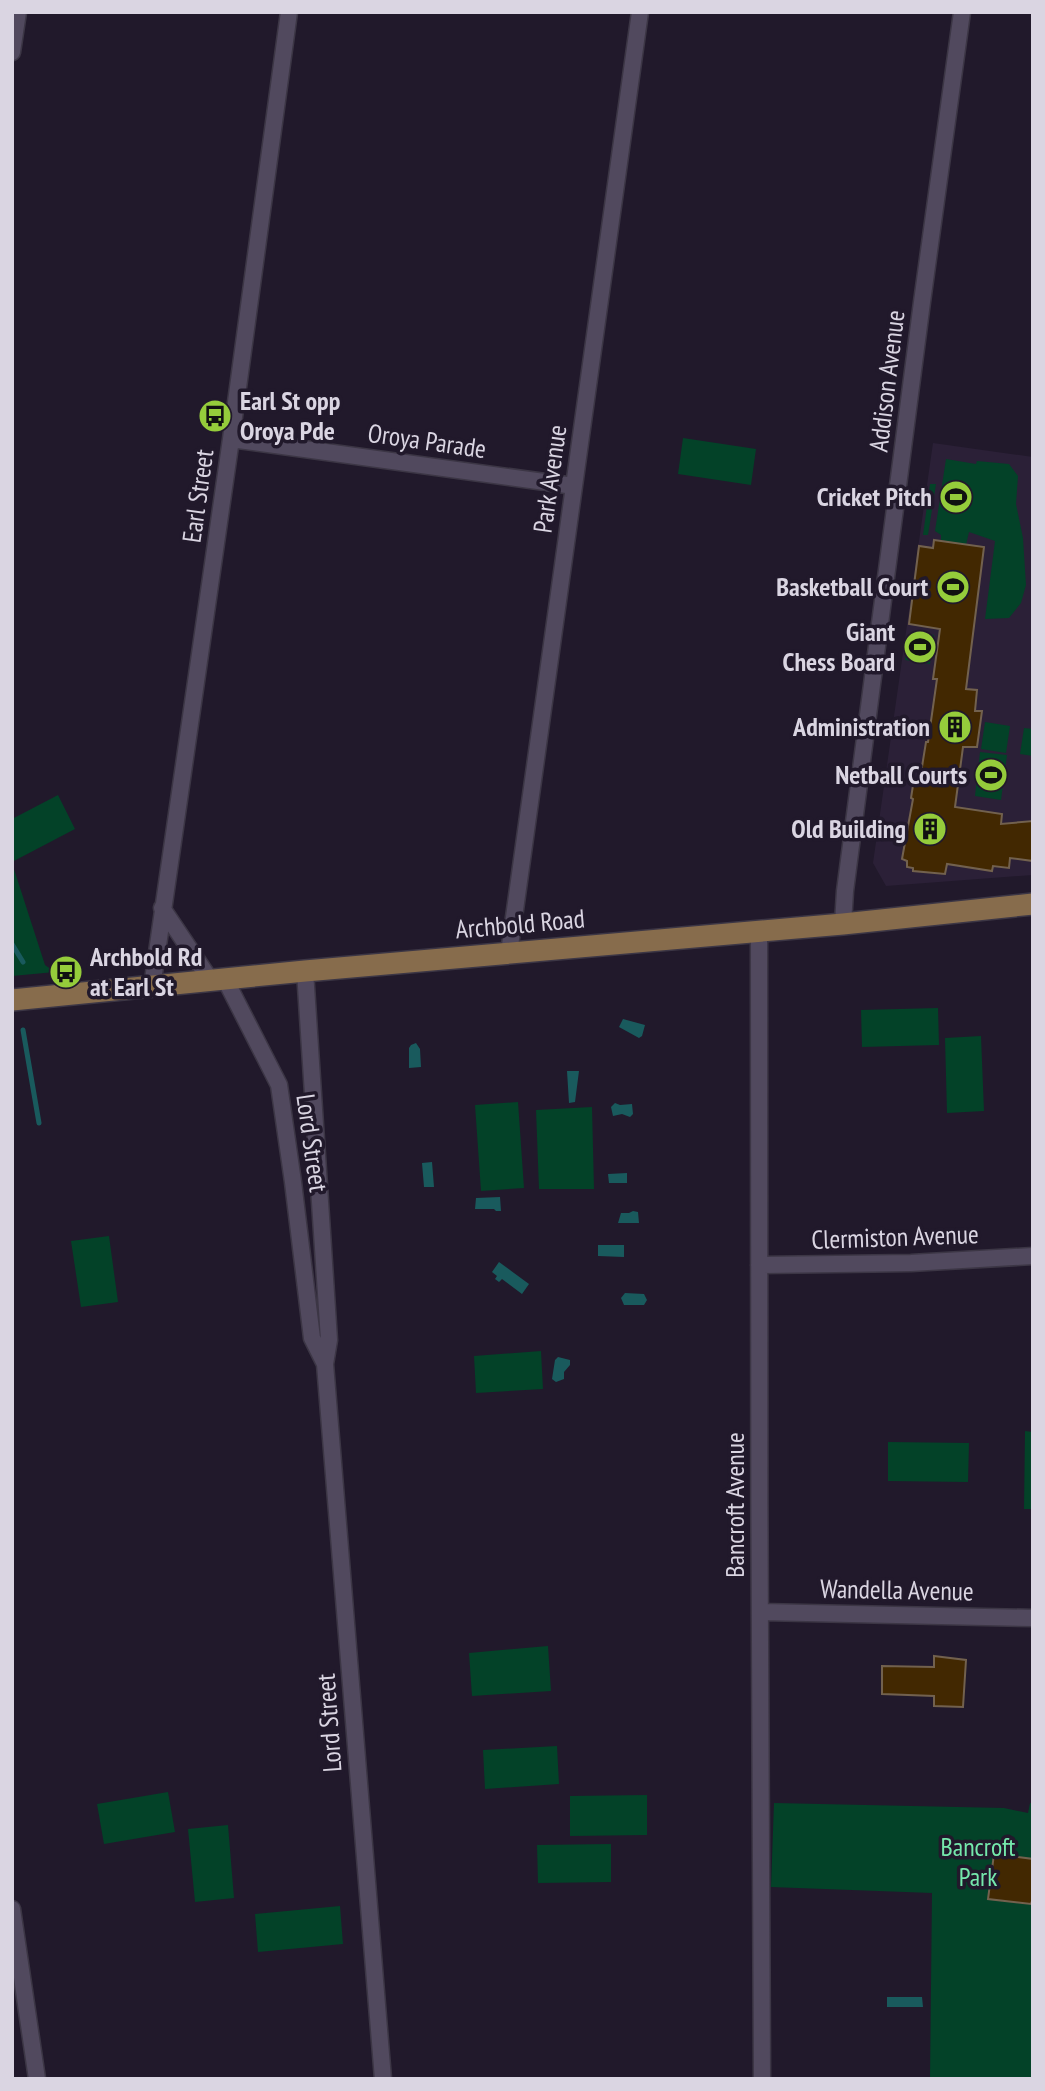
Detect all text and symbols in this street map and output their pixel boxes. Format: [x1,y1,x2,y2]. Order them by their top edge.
street label: Addison Avenue [861,308,912,454]
place label: Earl St opp Oroya Pde [240,384,340,447]
bus stop icon: Earl St opp Oroya Pde [196,397,234,435]
street label: Oroya Parade [366,416,488,465]
street label: Park Avenue [526,423,573,535]
street label: Earl Street [175,447,220,545]
sports icon: Cricket Pitch [937,478,975,516]
place label: Cricket Pitch [817,480,932,513]
sports icon: Basketball Court [934,568,972,606]
place label: Basketball Court [776,570,928,603]
place label: Giant Chess Board [783,615,895,678]
sports icon: Giant Chess Board [901,628,939,666]
building icon: Administration [936,708,974,746]
place label: Administration [792,710,930,743]
sports icon: Netball Courts [972,756,1010,794]
place label: Netball Courts [835,758,967,791]
building icon: Old Building [911,810,949,848]
place label: Old Building [791,812,906,845]
street label: Archbold Road [454,901,586,946]
place label: Archbold Rd at Earl St [89,940,202,1003]
bus stop icon: Archbold Rd at Earl St [47,953,85,991]
street label: Lord Street [289,1092,336,1194]
street label: Clermiston Avenue [811,1217,979,1256]
street label: Bancroft Avenue [718,1432,751,1578]
street label: Wandella Avenue [820,1572,974,1607]
street label: Lord Street [309,1673,348,1773]
park label: Bancroft Park [941,1830,1015,1893]

